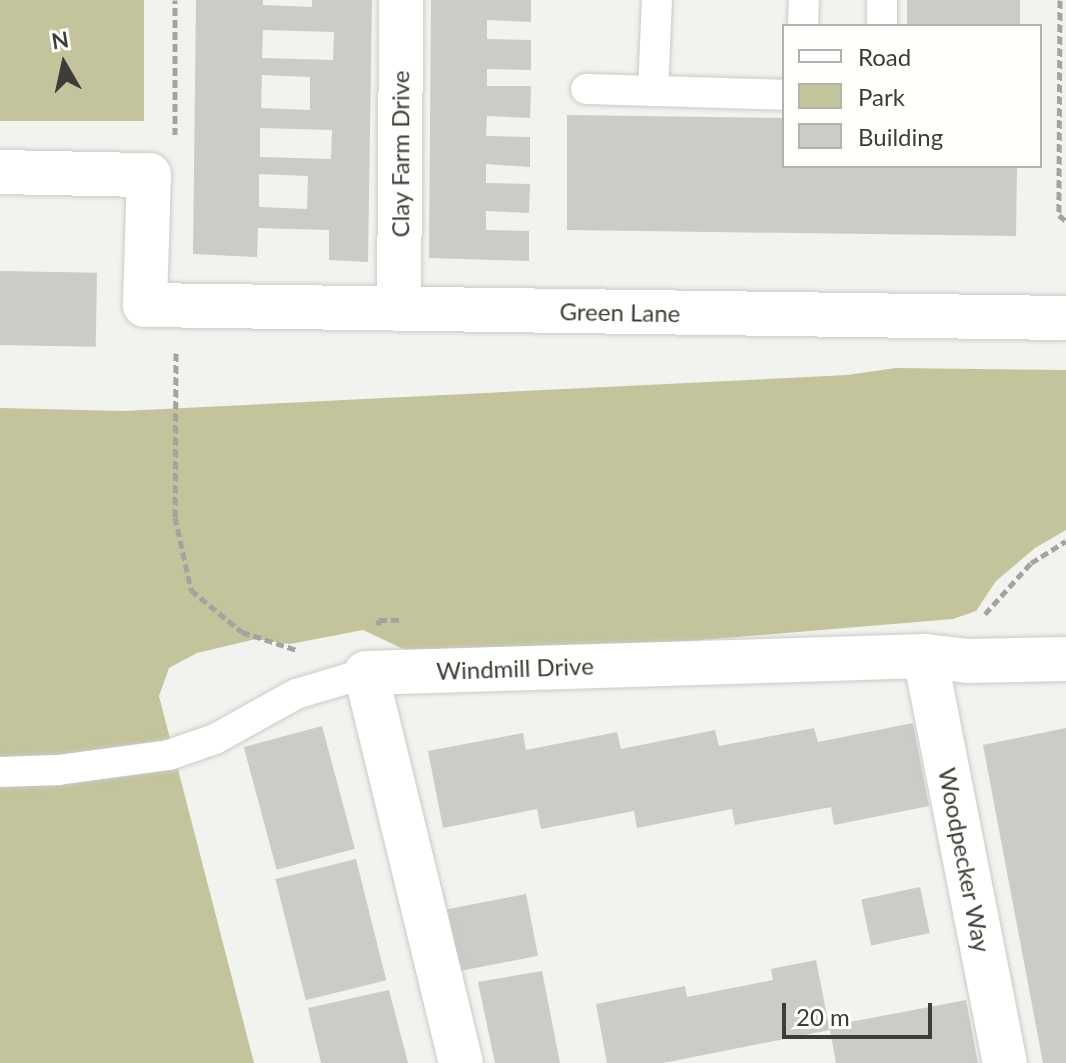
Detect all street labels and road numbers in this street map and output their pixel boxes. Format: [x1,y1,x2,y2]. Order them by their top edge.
street label: Clay Farm Drive [386,70,414,238]
street label: Green Lane [559,297,681,327]
street label: Windmill Drive [436,651,594,685]
street label: Woodpecker Way [933,765,997,955]

